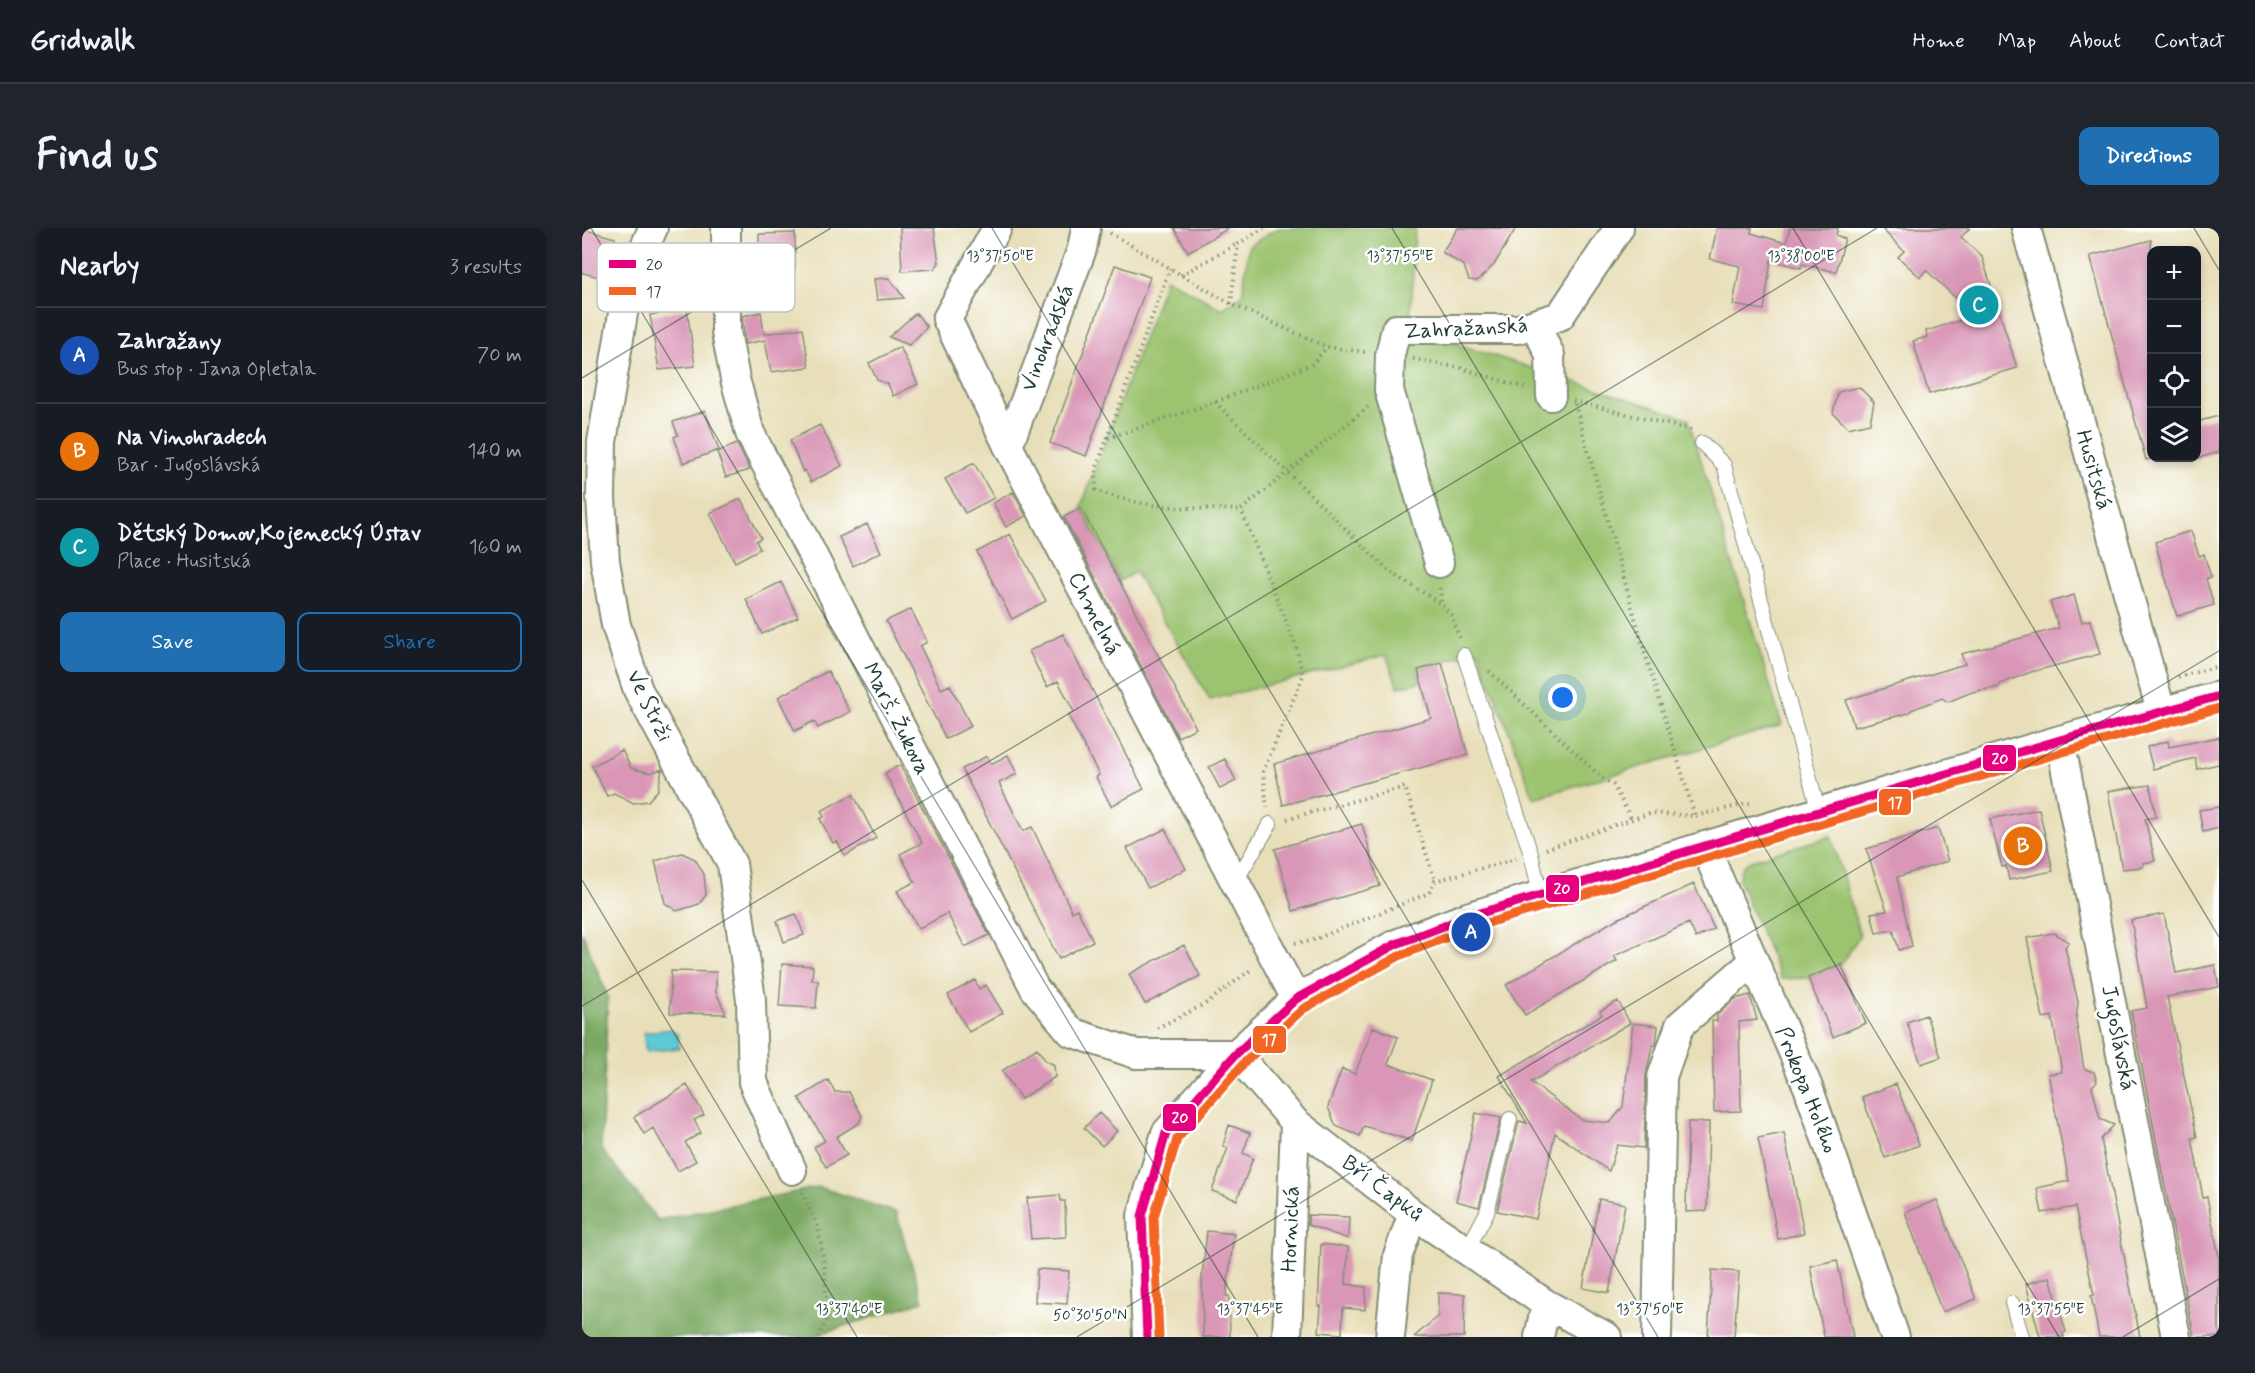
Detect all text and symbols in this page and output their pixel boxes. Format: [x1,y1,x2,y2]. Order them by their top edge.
text: Gridwalk [30,23,135,60]
text: Home [1913,27,1965,55]
text: Map [1998,27,2036,55]
text: About [2069,27,2121,55]
text: Contact [2154,27,2225,55]
button: Directions [2079,127,2219,185]
text: Find us [36,129,158,184]
legend [597,243,795,312]
map controls [2147,246,2201,462]
button: + [2147,246,2201,300]
text: 13°37'50"E [966,247,1034,267]
text: 13°37'55"E [1367,247,1434,267]
text: 13°38'00"E [1767,247,1835,267]
text: Nearby [60,250,139,284]
text: 3 results [450,254,522,281]
text: 20 [646,255,663,276]
street label: Vinohradská [1015,280,1081,396]
text: 17 [646,282,661,303]
pin: C [1960,282,1998,328]
button: − [2147,300,2201,354]
street label: Zahražanská [1403,312,1529,346]
text: Zahražany [117,328,221,356]
text: A [73,342,86,369]
text: 70 m [477,342,522,369]
button: locate [2147,354,2201,408]
text: Bus stop · Jana Opletala [117,356,316,383]
button: layers [2147,408,2201,462]
text: Na Vinohradech [117,424,267,452]
street label: Husitská [2068,427,2118,513]
text: B [73,438,86,465]
text: 140 m [468,438,522,465]
text: Bar · Jugoslávská [117,452,260,479]
text: Dětský Domov,Kojenecký Ústav [117,520,421,548]
text: C [72,534,87,561]
text: 160 m [469,534,522,561]
text: Place · Husitská [117,548,251,575]
street label: Chmelná [1061,568,1127,660]
button: Save [60,612,285,672]
button: Share [297,612,522,672]
street label: Marš. Žukova [856,658,936,780]
street label: Ve Strži [620,666,678,747]
your location [1548,683,1577,712]
line badge: 20 [1982,744,2017,772]
text: 20 [1992,749,2009,770]
line badge: 17 [1878,788,1912,816]
text: 17 [1887,793,1903,814]
pin: B [2004,824,2042,868]
line badge: 20 [1545,874,1580,903]
text: 20 [1554,879,1571,900]
pin: A [1452,910,1490,954]
street label: Jugoslávská [2091,983,2142,1094]
street label: Prokopa Holého [1768,1023,1844,1157]
line badge: 17 [1252,1025,1287,1054]
text: 17 [1261,1030,1277,1051]
line badge: 20 [1162,1103,1197,1132]
text: 20 [1172,1108,1189,1129]
street label: Bří Čapků [1336,1149,1429,1229]
street label: Hornická [1275,1185,1307,1273]
text: 13°37'40"E [815,1300,883,1320]
text: 13°37'45"E [1217,1300,1284,1320]
text: 13°37'50"E [1616,1300,1684,1320]
text: 13°37'55"E [2018,1300,2085,1320]
text: 50°30'50"N [1053,1306,1127,1326]

